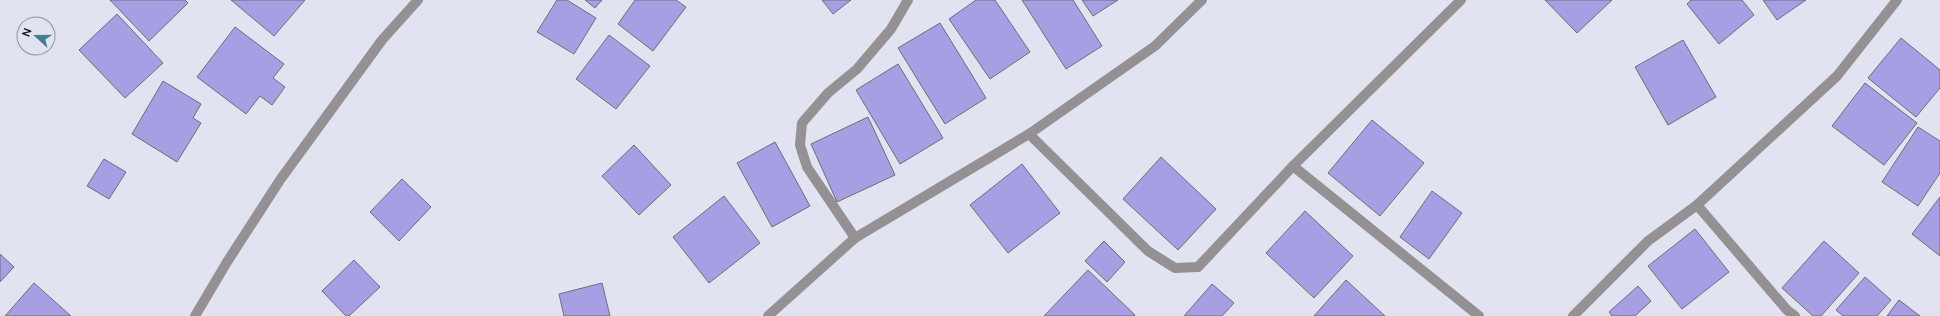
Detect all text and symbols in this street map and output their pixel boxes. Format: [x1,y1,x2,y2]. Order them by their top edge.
north arrow [16,16,56,56]
text: N [18,26,35,39]

